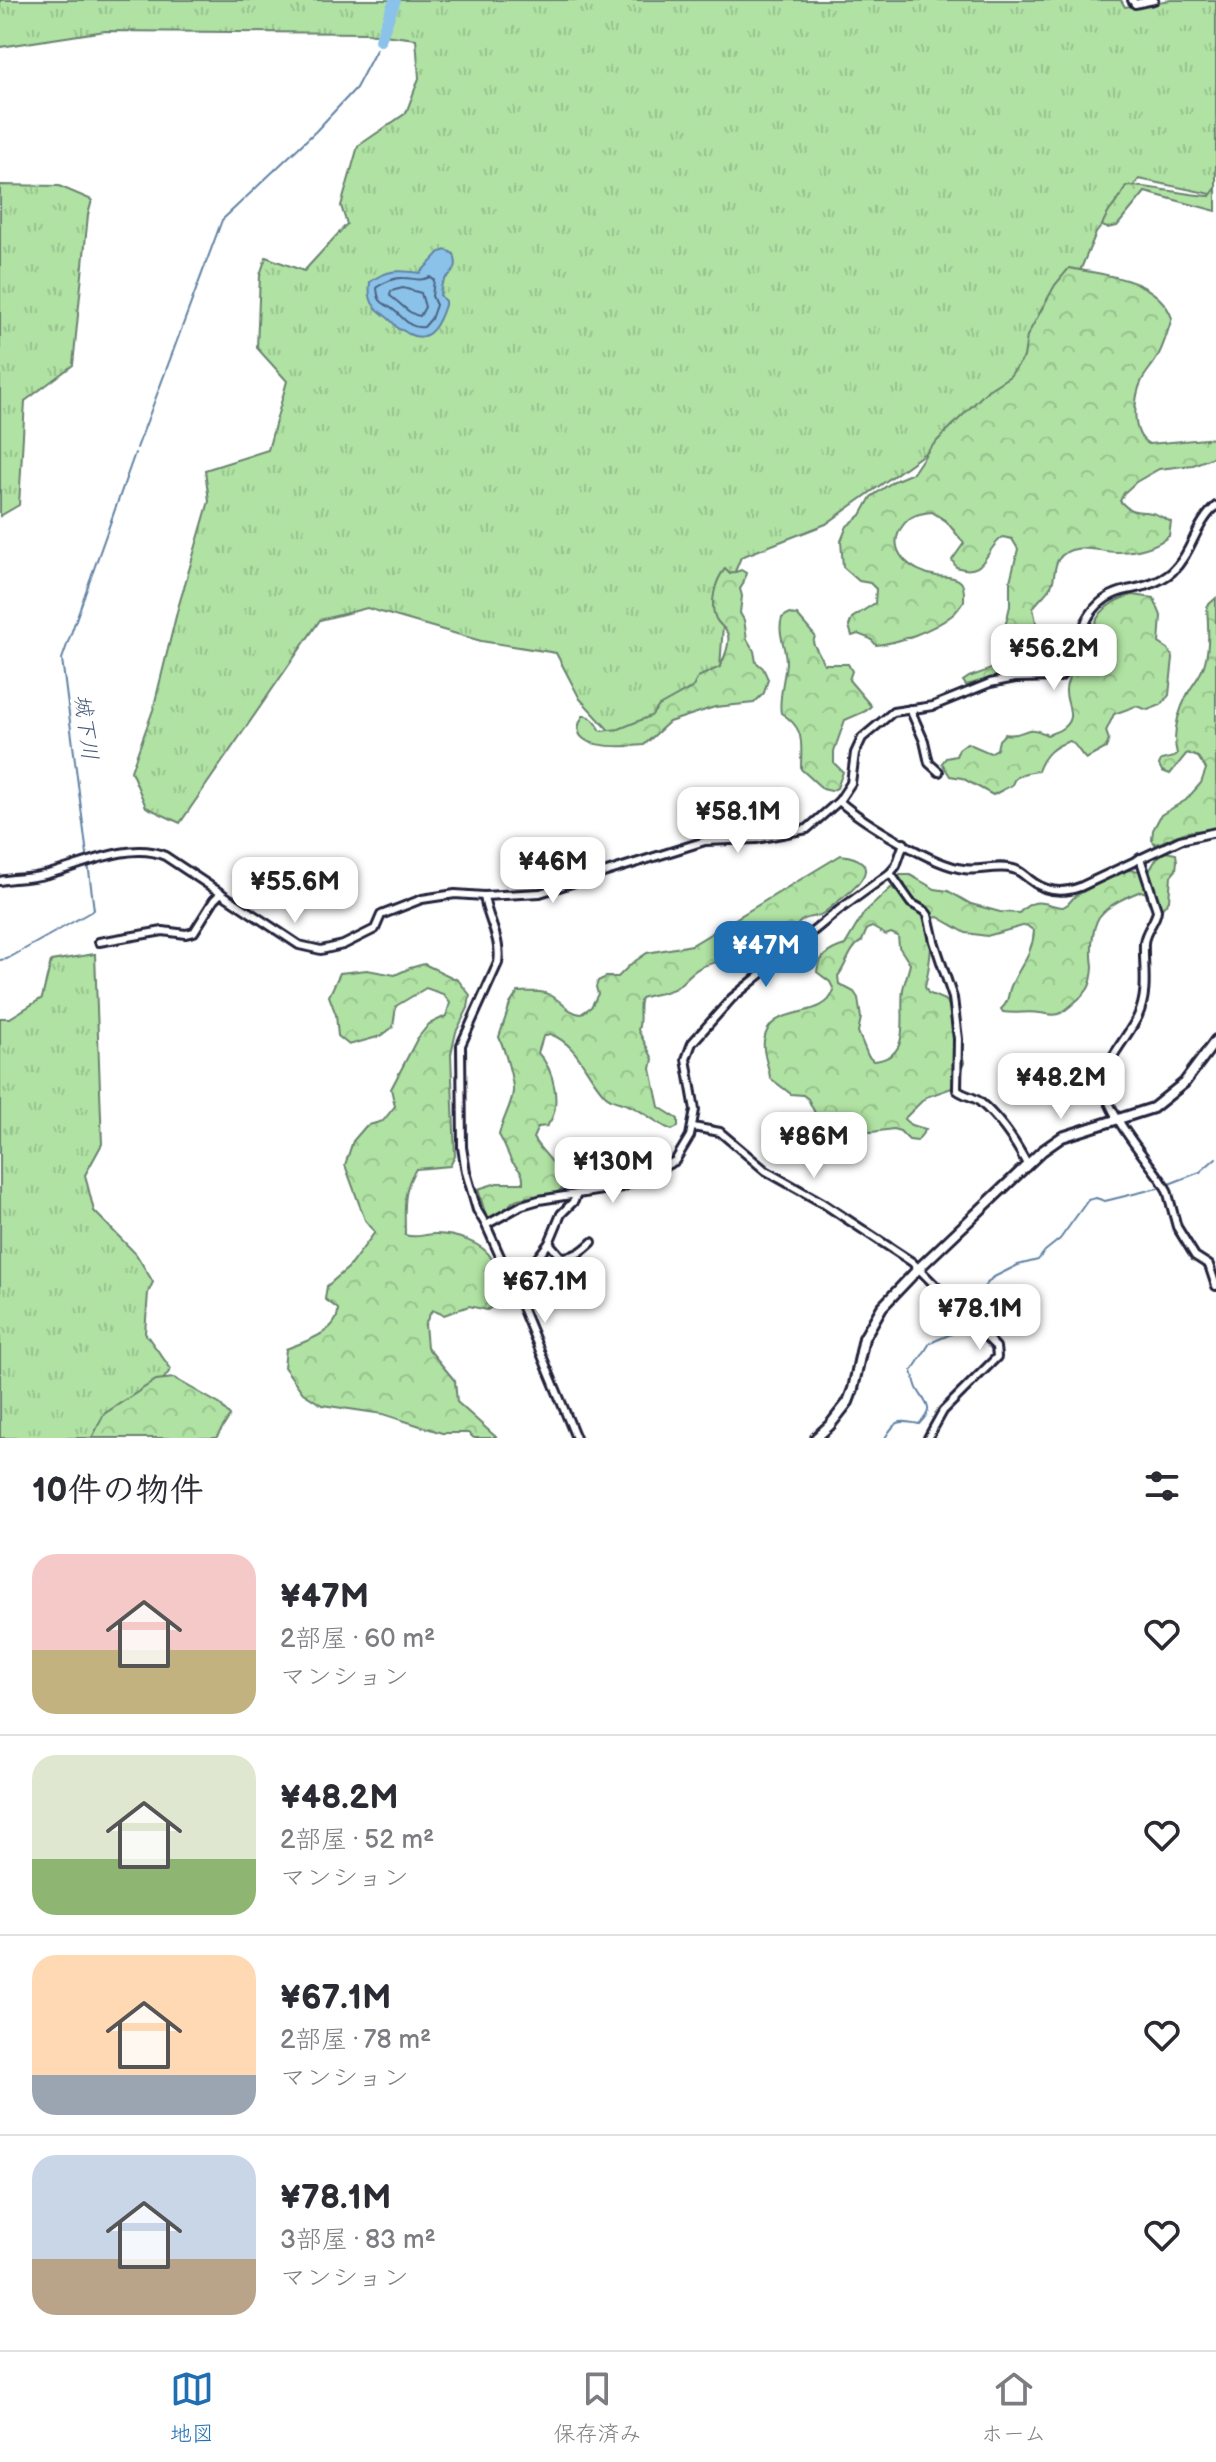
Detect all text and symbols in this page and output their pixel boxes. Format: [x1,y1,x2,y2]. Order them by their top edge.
pin: ¥56.2M [989,624,1119,692]
text: ¥56.2M [1009,634,1099,665]
water label: 城下川 [68,693,103,762]
pin: ¥58.1M [673,787,803,855]
text: ¥58.1M [695,797,781,828]
pin: ¥46M [506,837,600,905]
text: ¥46M [518,847,588,878]
pin: ¥55.6M [230,857,360,925]
text: ¥55.6M [250,867,340,898]
pin: ¥47M [719,921,813,989]
text: ¥47M [732,931,800,962]
pin: ¥48.2M [996,1053,1126,1121]
text: ¥48.2M [1016,1063,1106,1094]
pin: ¥86M [767,1112,861,1180]
text: ¥86M [779,1122,849,1153]
pin: ¥130M [557,1137,669,1205]
text: ¥130M [573,1147,653,1178]
pin: ¥67.1M [480,1257,610,1325]
text: ¥67.1M [502,1267,588,1298]
pin: ¥78.1M [915,1284,1045,1352]
text: ¥78.1M [937,1294,1023,1325]
icon: filters [1140,1464,1184,1508]
text: 10件の物件 [32,1470,204,1511]
text: ¥47M [280,1576,369,1617]
icon: home [96,1586,192,1682]
icon: heart [1140,1612,1184,1656]
text: 2部屋 · 60 m² [280,1624,435,1655]
text: マンション [280,1662,409,1693]
text: ¥48.2M [280,1777,399,1818]
icon: home [96,1787,192,1883]
icon: heart [1140,1813,1184,1857]
text: 2部屋 · 52 m² [280,1825,434,1856]
text: マンション [280,1863,409,1894]
text: ¥67.1M [280,1977,391,2018]
icon: home [96,1987,192,2083]
icon: heart [1140,2013,1184,2057]
text: 2部屋 · 78 m² [280,2025,431,2056]
text: マンション [280,2063,409,2094]
text: ¥78.1M [280,2177,391,2218]
icon: home [96,2187,192,2283]
icon: heart [1140,2213,1184,2257]
text: 3部屋 · 83 m² [280,2225,436,2256]
text: マンション [280,2263,409,2294]
tab: 地図 [170,2367,214,2448]
tab: 保存済み [553,2367,641,2448]
tab: ホーム [981,2367,1046,2448]

